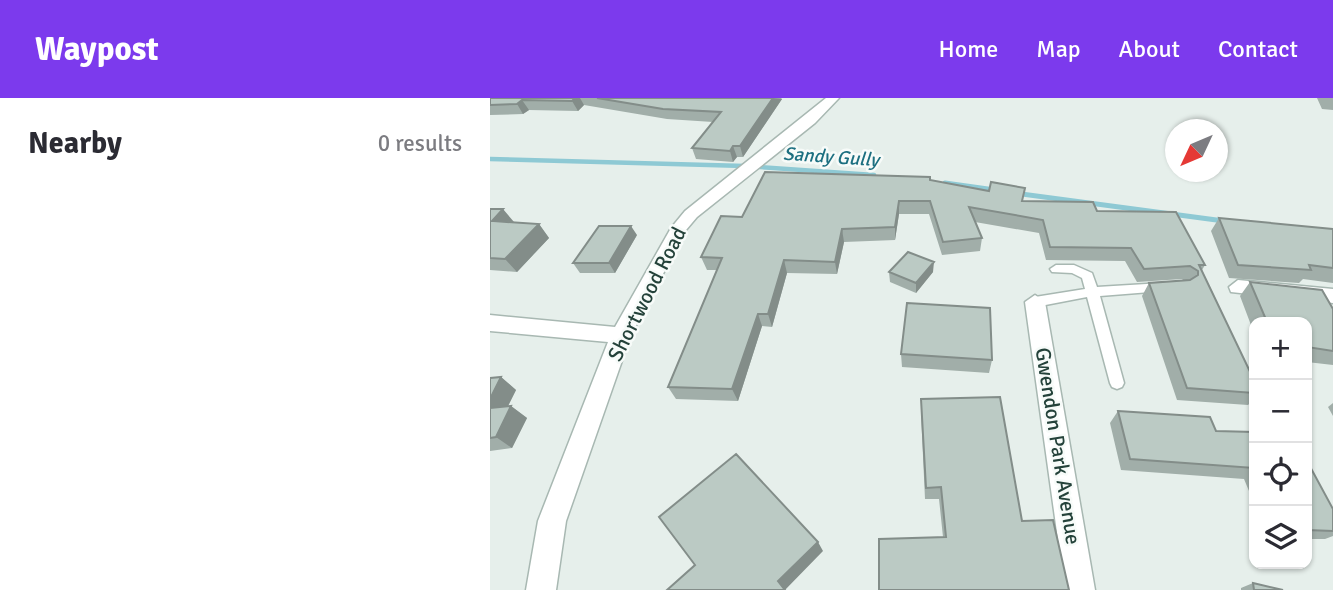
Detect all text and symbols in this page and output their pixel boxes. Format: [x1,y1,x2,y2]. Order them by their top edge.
text: Waypost [35,29,159,70]
text: Home [938,34,998,64]
text: Map [1036,34,1081,64]
text: About [1119,34,1180,64]
text: Contact [1218,34,1298,64]
north arrow [1165,119,1228,182]
text: Nearby [28,125,122,162]
text: 0 results [378,129,462,158]
water label: Sandy Gully [782,142,882,172]
street label: Shortwood Road [602,223,692,365]
map controls [1249,317,1312,569]
button: + [1249,317,1312,380]
street label: Gwendon Park Avenue [1030,346,1086,546]
button: − [1249,380,1312,443]
button: locate [1249,443,1312,506]
button: layers [1249,506,1312,569]

